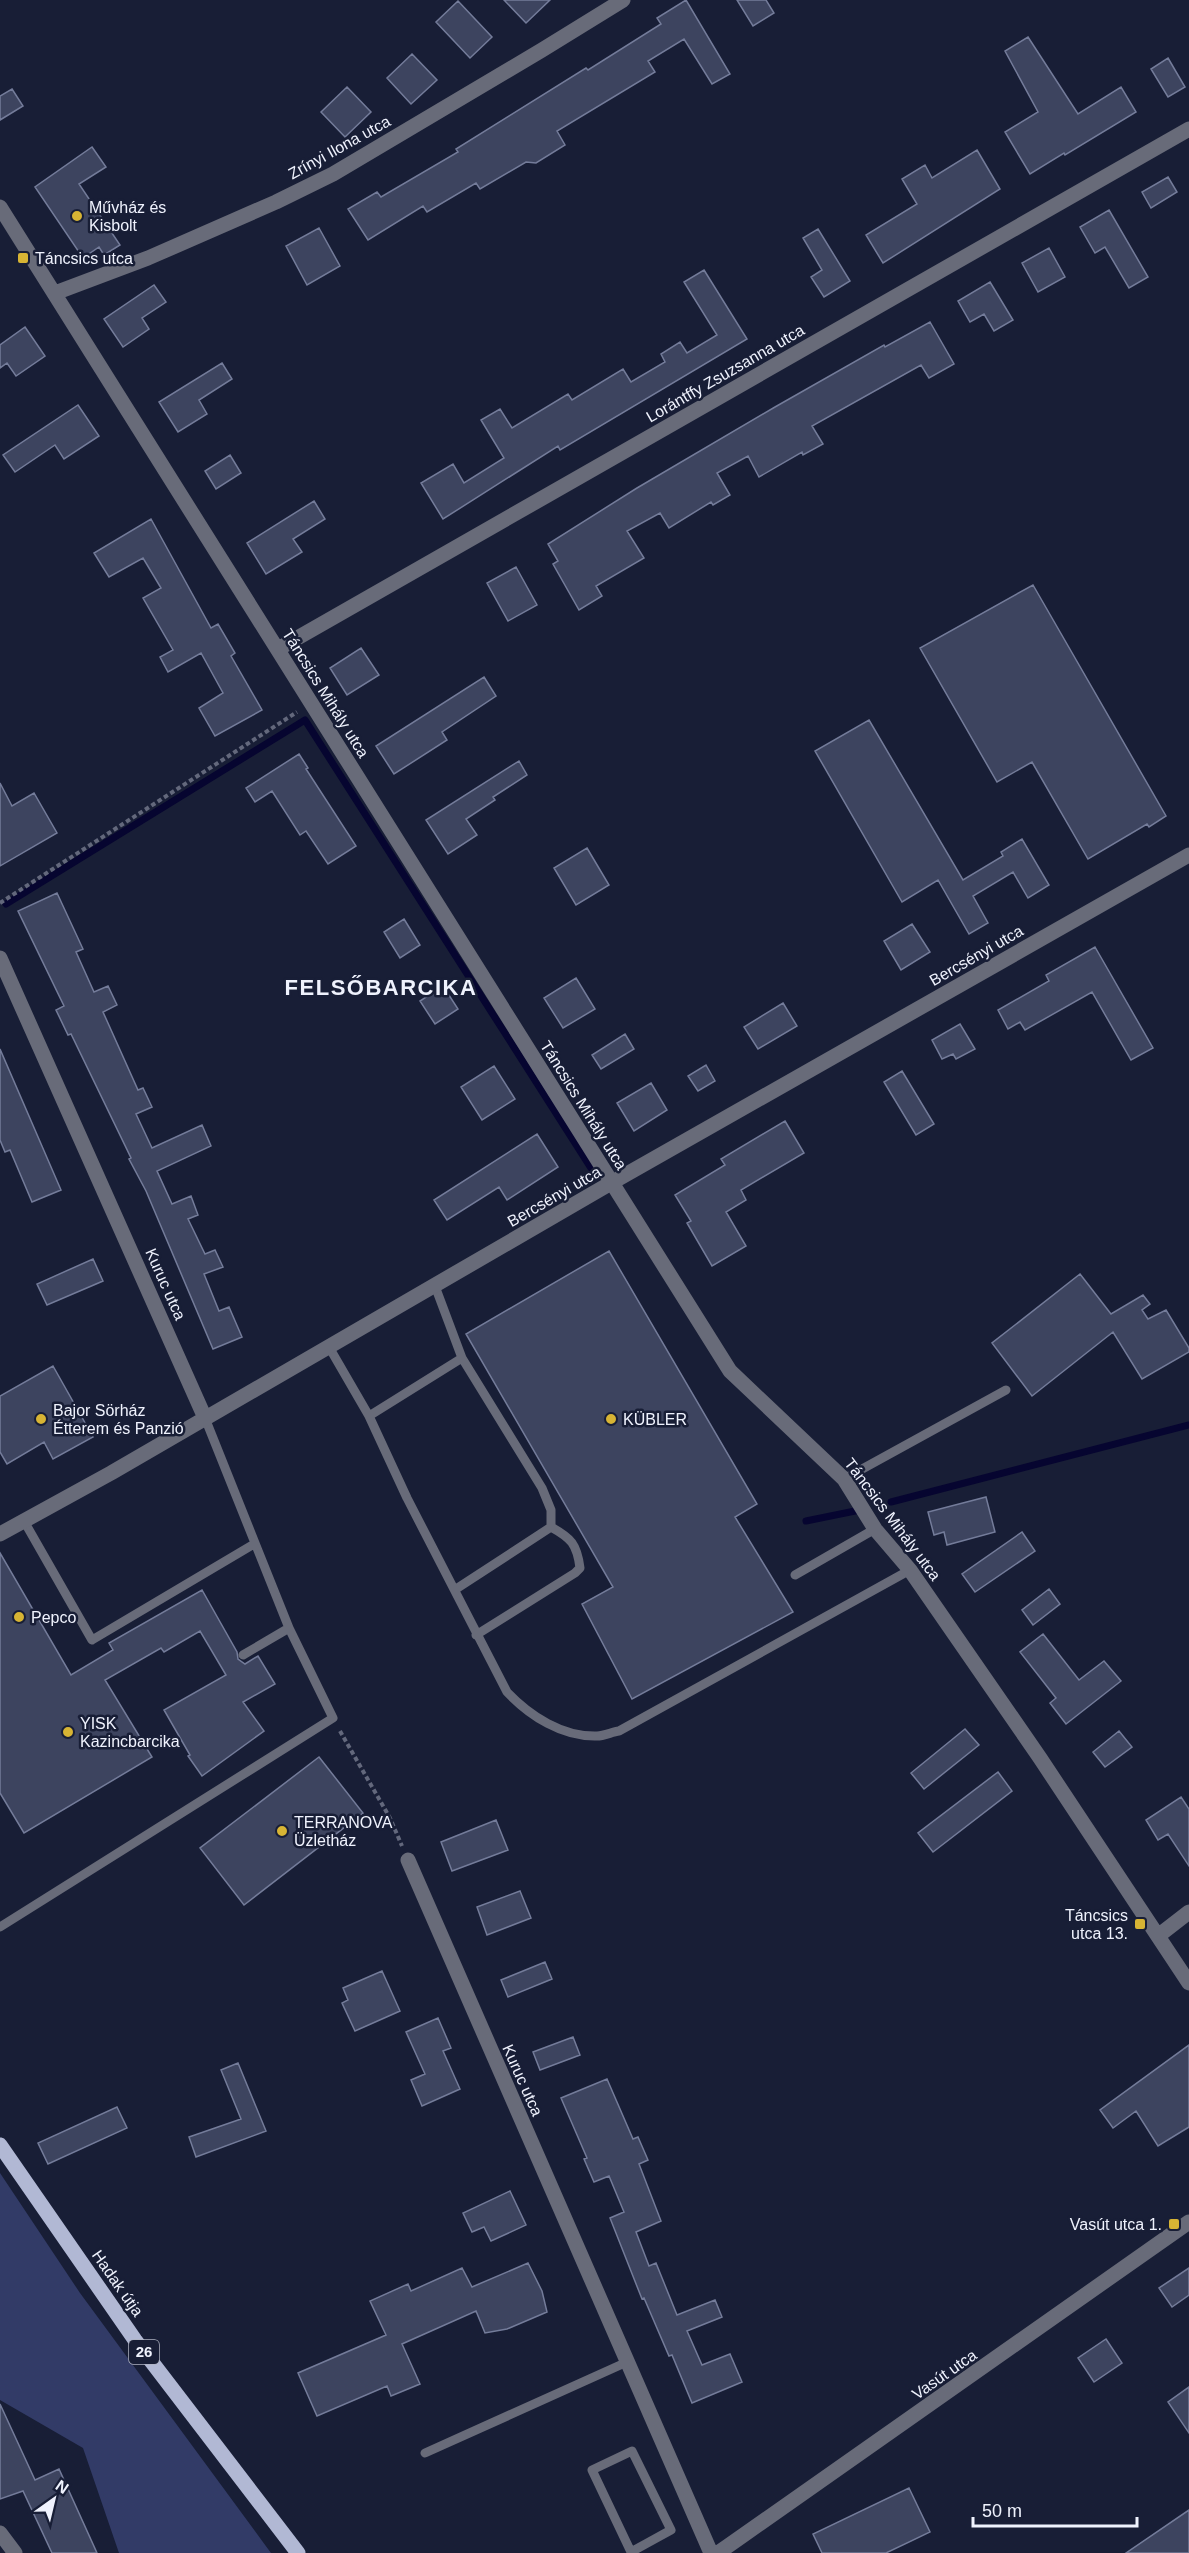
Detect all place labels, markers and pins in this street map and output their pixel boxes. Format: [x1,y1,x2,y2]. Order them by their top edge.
place label: Művház és Kisbolt [89,199,166,234]
marker: Művház és Kisbolt [70,209,84,223]
place label: Táncsics utca [35,250,133,267]
marker: Táncsics utca [16,251,30,265]
place label: Bajor Sörház Étterem és Panzió [53,1402,184,1437]
place label: KÜBLER [623,1411,687,1428]
marker: Bajor Sörház Étterem és Panzió [34,1412,48,1426]
marker: KÜBLER [604,1412,618,1426]
place label: Pepco [31,1609,76,1626]
marker: Pepco [12,1610,26,1624]
place label: YISK Kazincbarcika [80,1715,180,1750]
marker: YISK Kazincbarcika [61,1725,75,1739]
place label: TERRANOVA Üzletház [294,1814,393,1849]
marker: TERRANOVA Üzletház [275,1824,289,1838]
place label: Táncsics utca 13. [1065,1907,1128,1942]
marker: Táncsics utca 13. [1133,1917,1147,1931]
place label: Vasút utca 1. [1070,2216,1162,2233]
marker: Vasút utca 1. [1167,2217,1181,2231]

